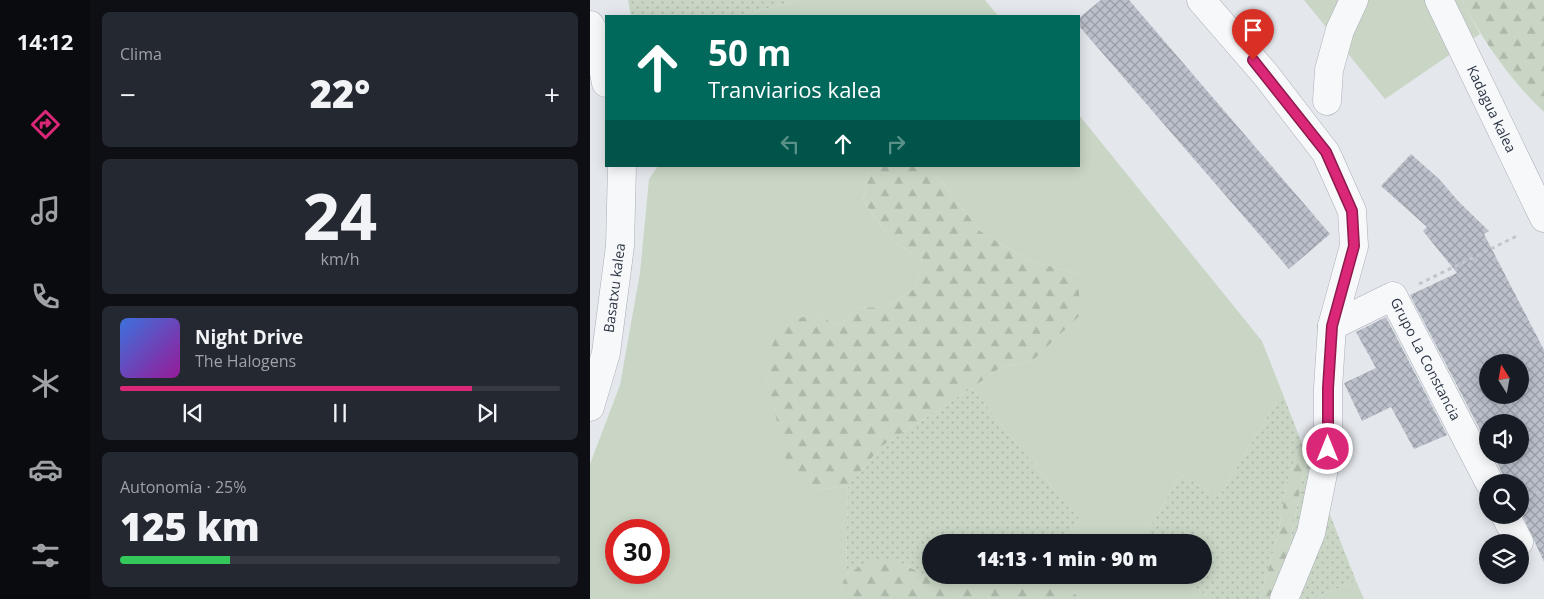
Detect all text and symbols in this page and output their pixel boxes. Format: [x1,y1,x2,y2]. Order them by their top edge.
pin [1232,9,1274,60]
icon: arrive [1239,16,1267,44]
text: 14:12 [17,26,73,56]
text: 50 m [708,29,791,76]
icon: ahead [625,35,690,100]
text: Clima [120,43,162,65]
street label: Kadagua kalea [1463,62,1521,156]
text: 22° [310,67,370,119]
text: Tranviarios kalea [708,74,882,104]
text: − [120,75,136,113]
text: + [544,75,560,113]
icon: directions [28,107,63,142]
icon: left [776,130,804,158]
icon: ahead [829,130,857,158]
icon: right [882,130,910,158]
text: 24 [303,171,377,259]
icon: music [28,193,63,228]
street label: Basatxu kalea [599,242,629,334]
text: km/h [321,248,359,270]
icon: phone [28,279,63,314]
street label: Grupo La Constancia [1386,294,1466,424]
text: Night Drive [195,324,303,350]
text: The Halogens [195,350,296,372]
north arrow [1479,354,1529,404]
map controls [1479,354,1529,584]
icon: climate [28,366,63,401]
icon: previous [179,399,207,427]
icon: pause [326,399,354,427]
icon: next [473,399,501,427]
button: sound [1479,414,1529,464]
position arrow [1301,422,1353,474]
icon: car [28,452,63,487]
button: search [1479,474,1529,524]
text: Autonomía · 25% [120,476,246,498]
text: 125 km [120,500,260,552]
speed limit sign: 30 [605,519,670,584]
button: layers [1479,534,1529,584]
icon: filters [28,538,63,573]
text: 14:13 · 1 min · 90 m [977,546,1157,572]

